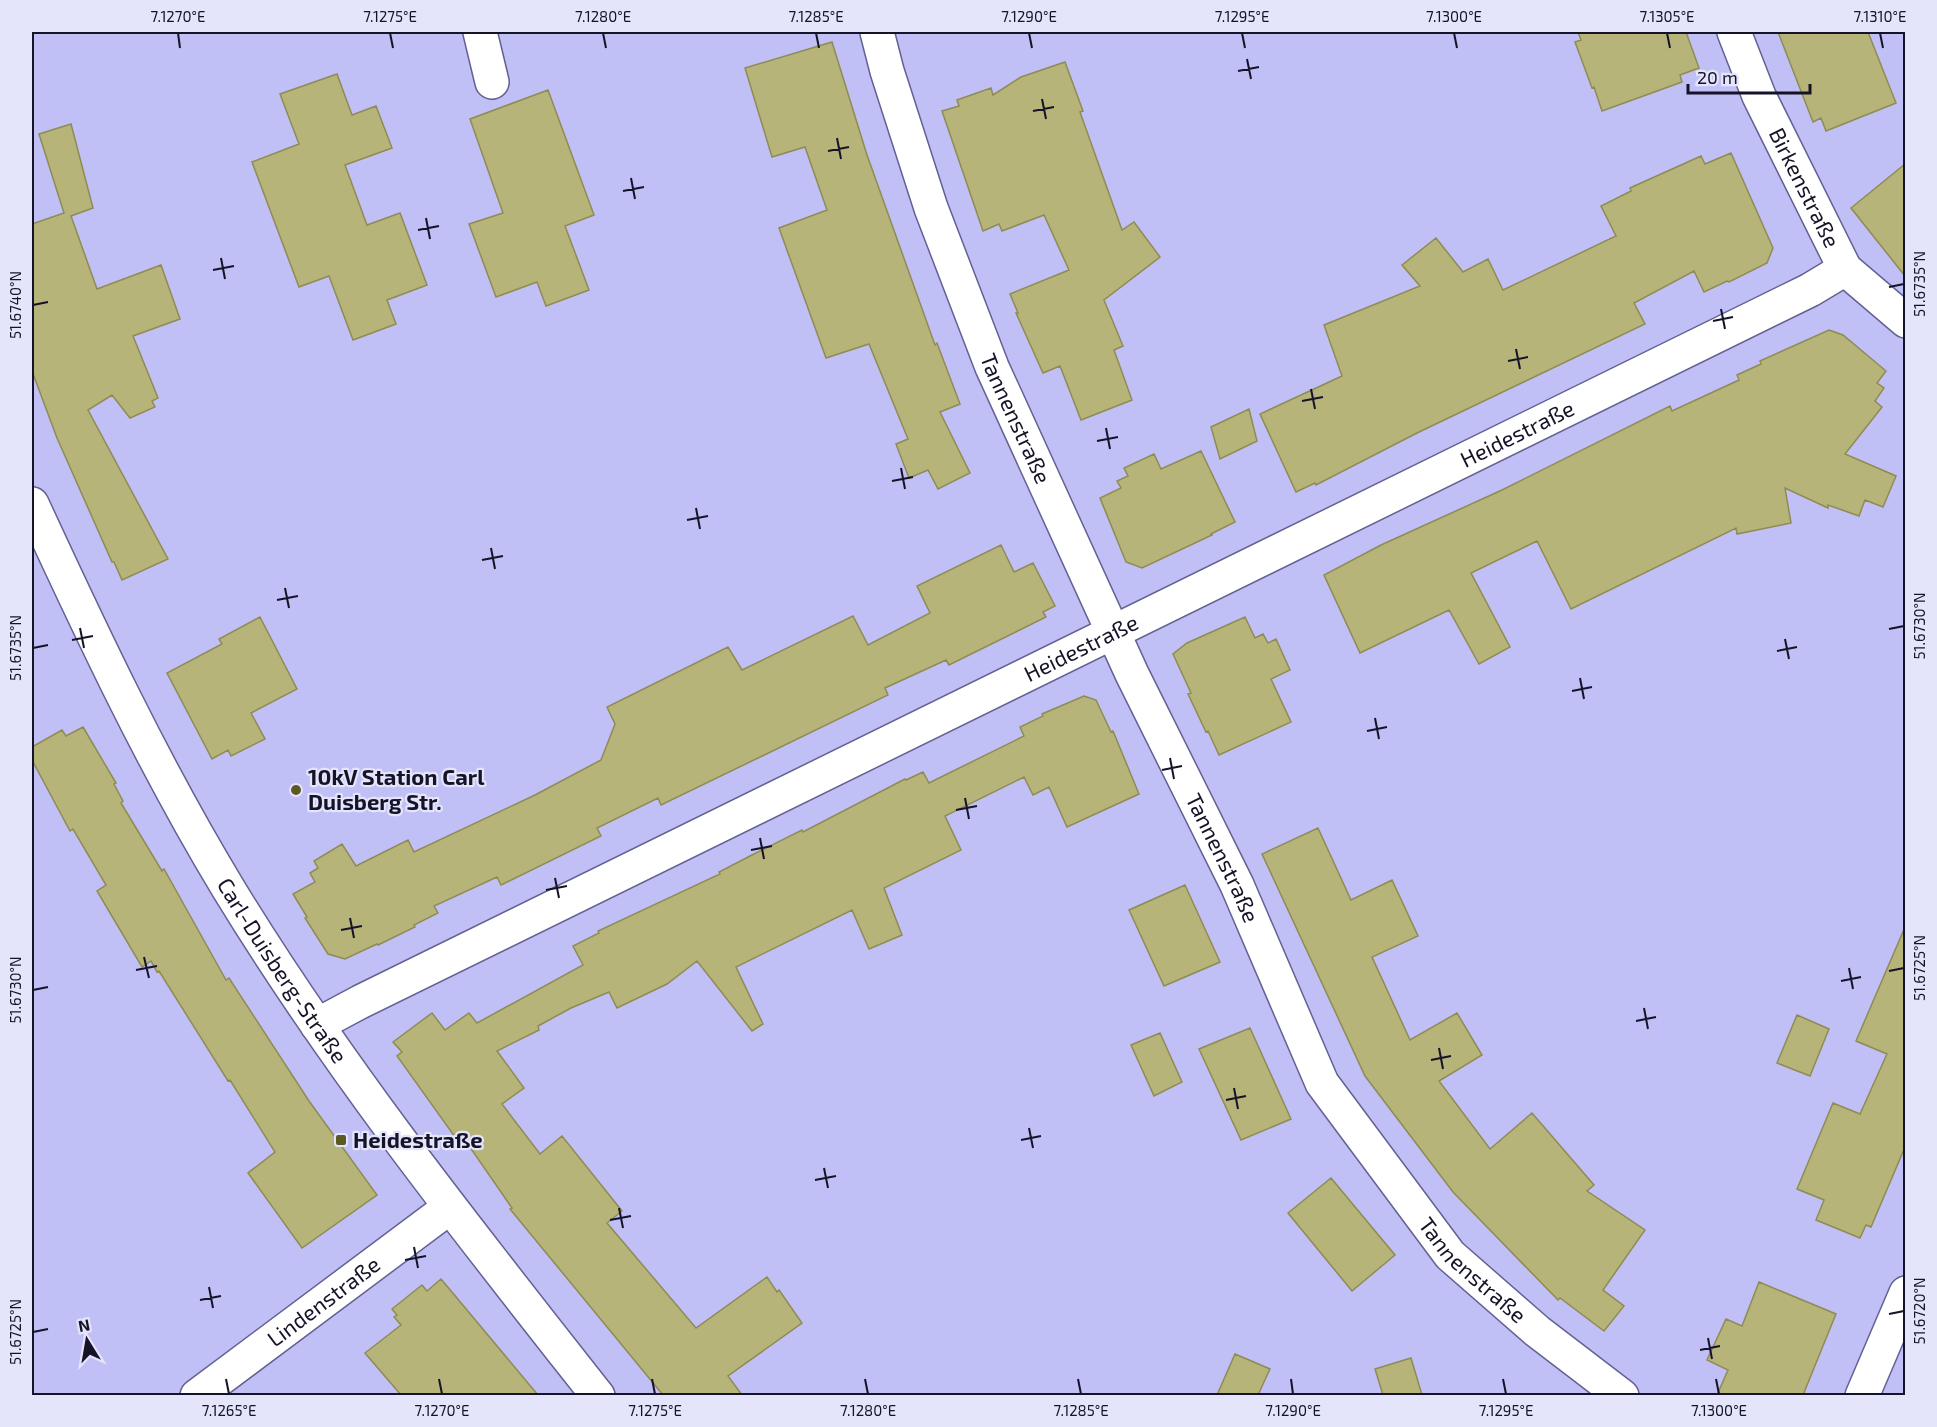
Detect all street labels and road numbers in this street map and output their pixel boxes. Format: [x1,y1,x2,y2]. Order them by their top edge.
street label: Birkenstraße [1765,123,1846,251]
street label: Tannenstraße [976,349,1057,487]
street label: Heidestraße [1456,394,1578,472]
street label: Heidestraße [1019,608,1142,686]
street label: Tannenstraße [1181,789,1265,926]
street label: Carl-Duisberg-Straße [213,873,353,1067]
street label: Tannenstraße [1414,1212,1532,1328]
street label: Lindenstraße [262,1250,384,1351]

